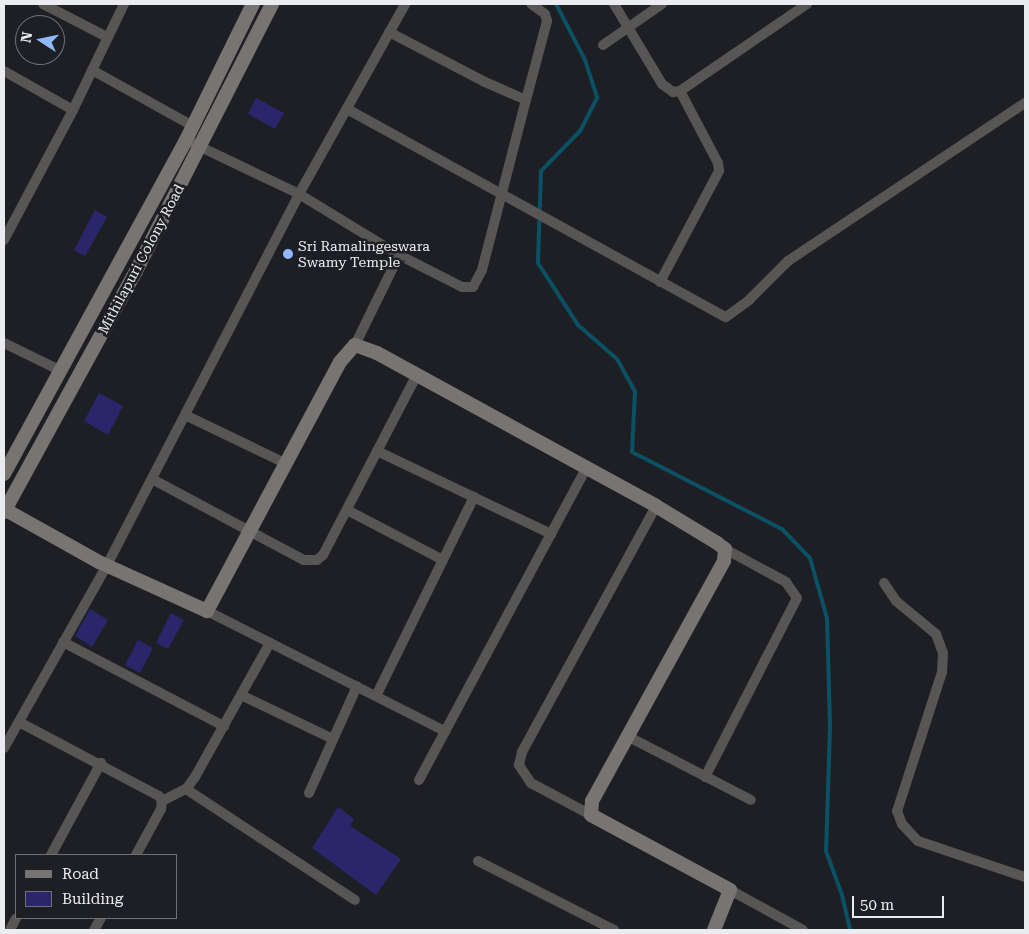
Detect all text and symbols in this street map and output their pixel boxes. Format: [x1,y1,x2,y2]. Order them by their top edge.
north arrow [15,15,65,65]
text: N [17,31,35,44]
street label: Mithilapuri Colony Road [94,181,188,337]
place label: Sri Ramalingeswara Swamy Temple [298,238,430,270]
marker: Sri Ramalingeswara Swamy Temple [282,248,294,260]
legend [15,854,178,919]
text: Road [62,865,99,883]
scale bar [854,886,946,918]
text: Building [62,890,123,908]
text: 50 m [860,896,894,914]

